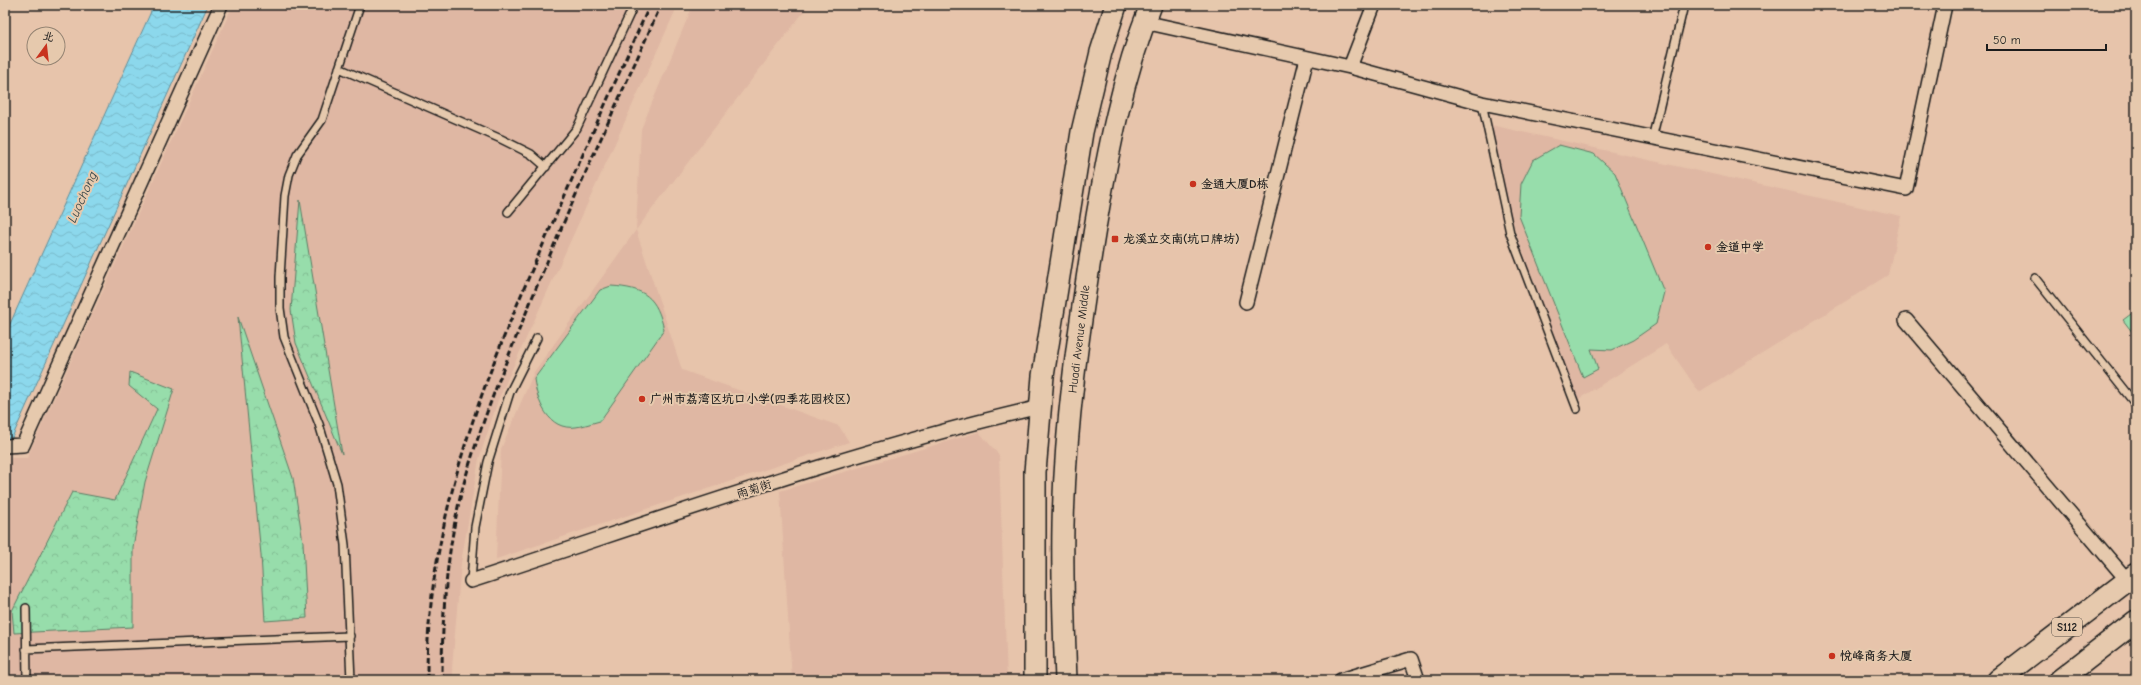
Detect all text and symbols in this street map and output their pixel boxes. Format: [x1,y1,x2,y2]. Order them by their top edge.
north arrow [26,26,66,66]
scale bar [1987,26,2106,52]
text: 北 [41,29,55,45]
text: 50 m [1993,33,2021,47]
water label: Luochong [64,169,100,225]
place label: 金通大厦D栋 [1201,177,1268,191]
marker: 金通大厦D栋 [1188,179,1198,189]
place label: 龙溪立交南(坑口牌坊) [1123,232,1240,246]
marker: 龙溪立交南(坑口牌坊) [1110,234,1120,244]
place label: 金道中学 [1716,240,1764,254]
marker: 金道中学 [1703,242,1713,252]
street label: Huadi Avenue Middle [1065,284,1093,394]
place label: 广州市荔湾区坑口小学(四季花园校区) [650,392,851,406]
marker: 广州市荔湾区坑口小学(四季花园校区) [637,394,647,404]
street label: 雨菊街 [735,477,773,501]
road number: S112 [2052,618,2082,636]
place label: 悦峰商务大厦 [1840,649,1912,663]
marker: 悦峰商务大厦 [1827,651,1837,661]

